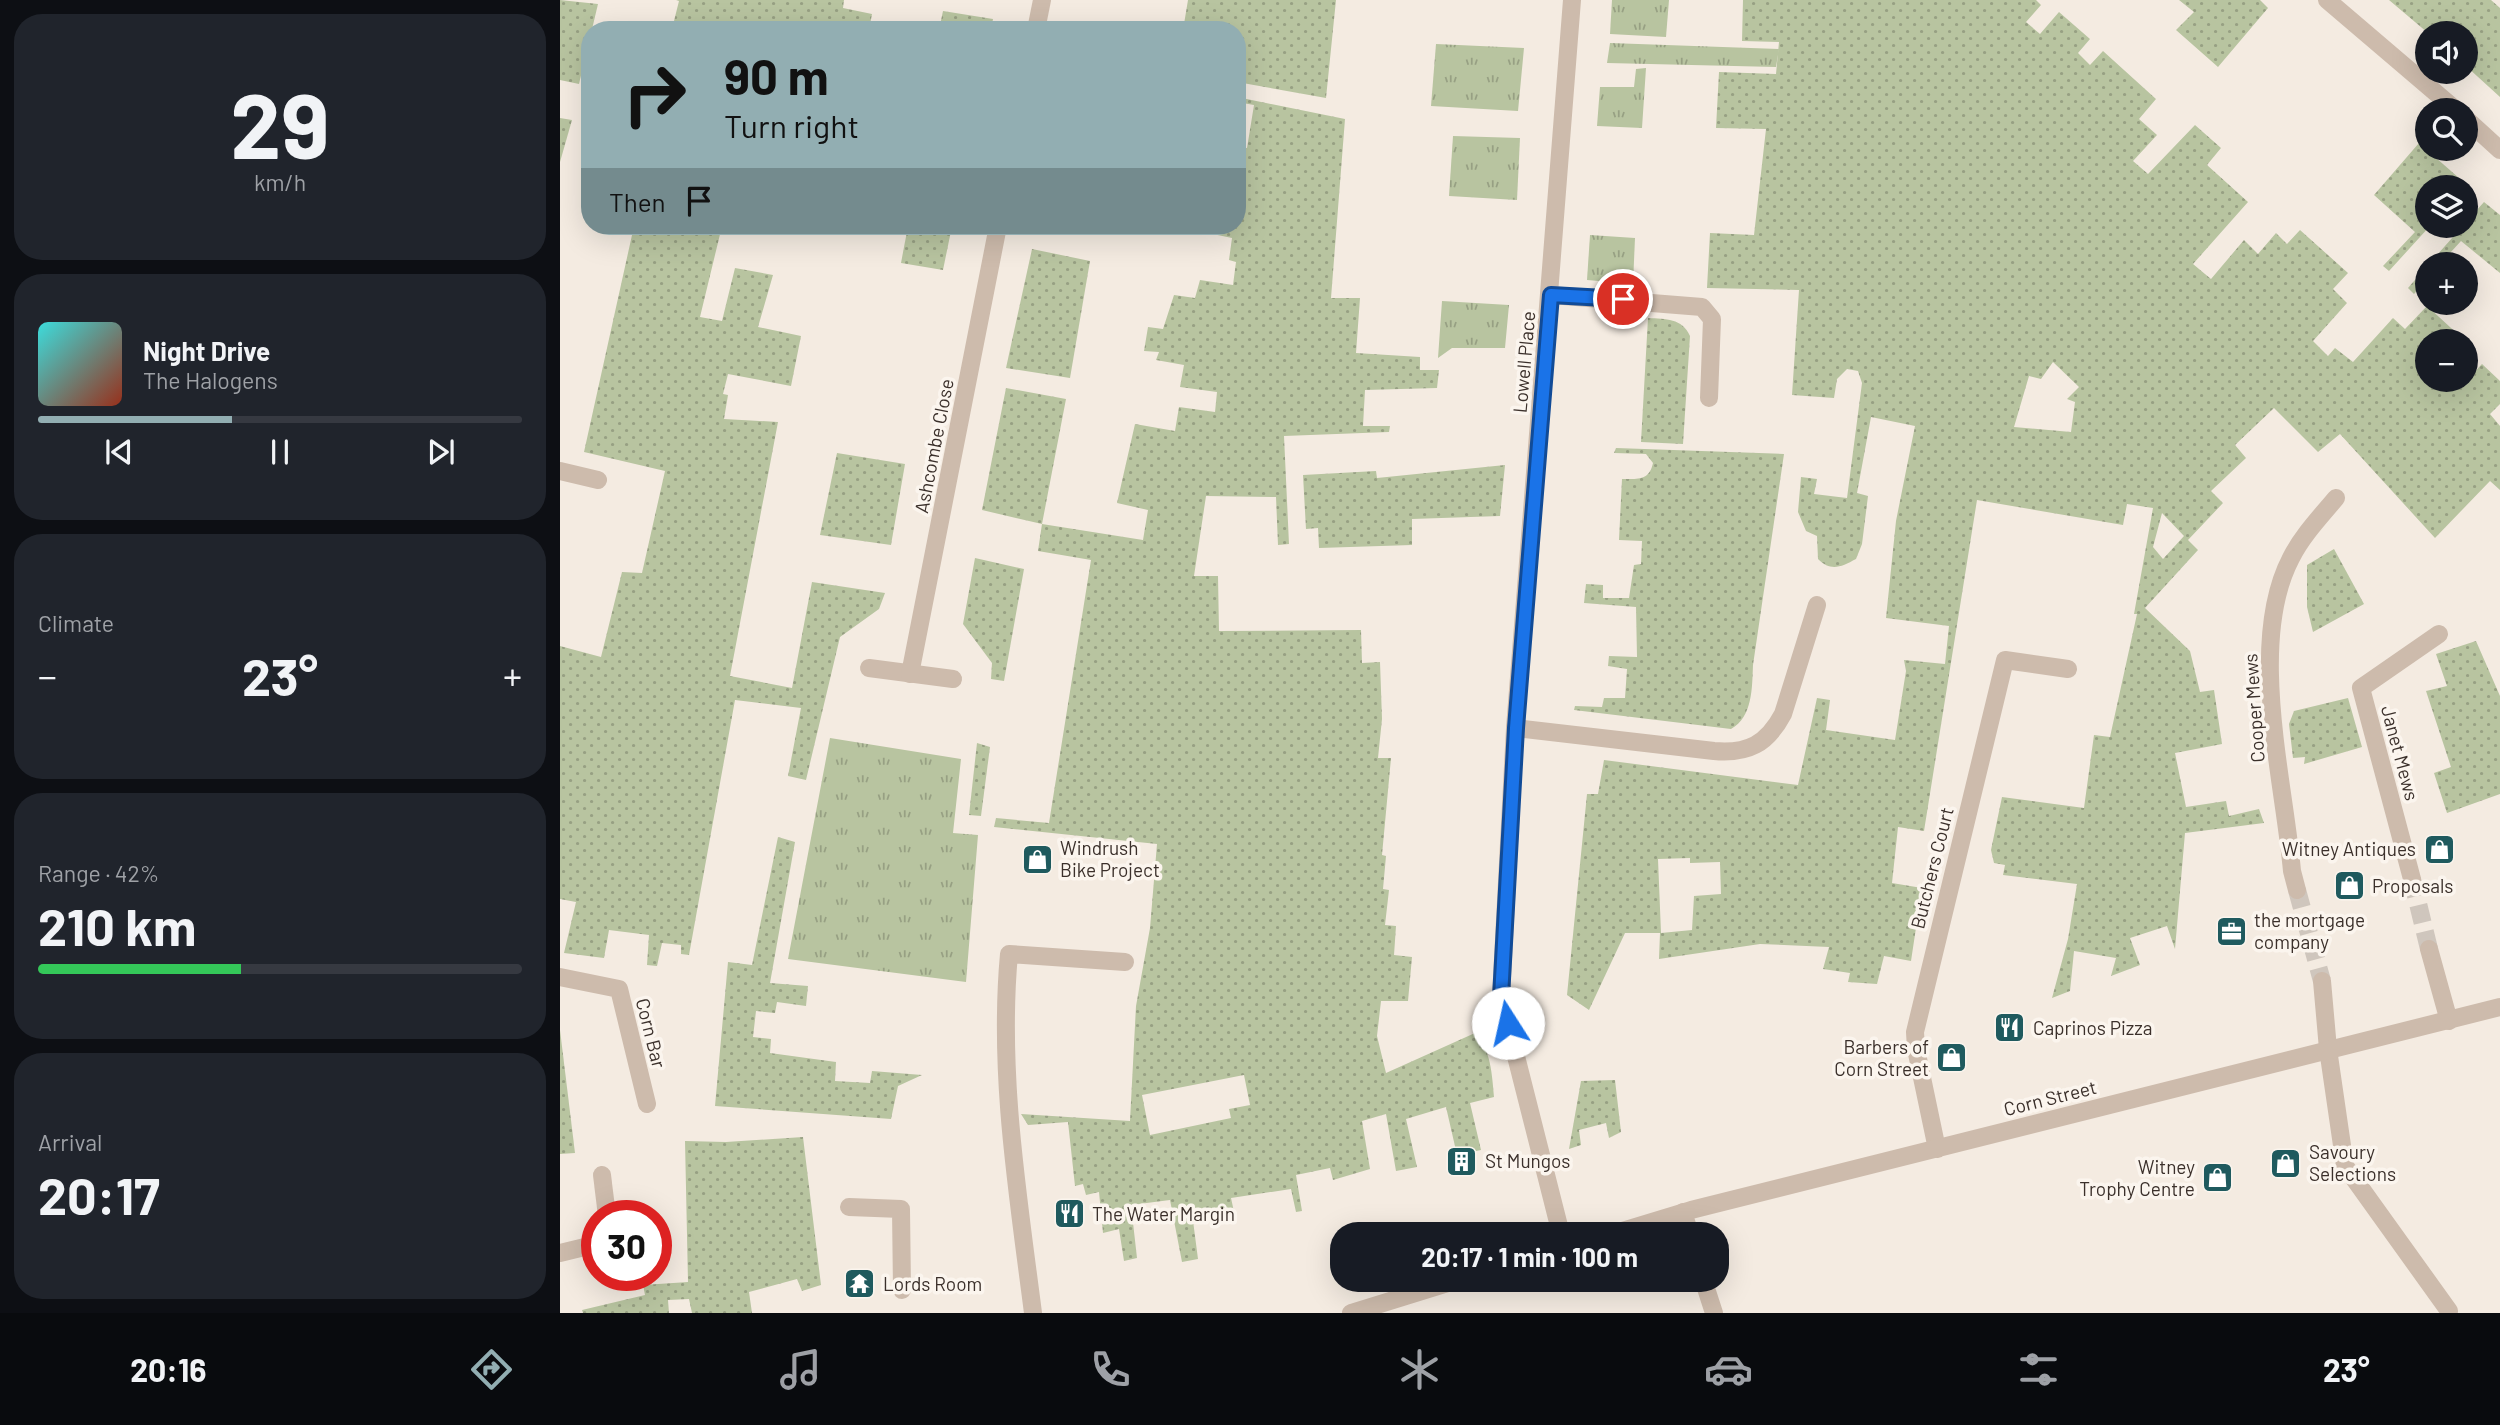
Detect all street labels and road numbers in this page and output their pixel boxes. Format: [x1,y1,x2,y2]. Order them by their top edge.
street label: Lowell Place [1508,310,1539,414]
street label: Ashcombe Close [909,377,958,515]
street label: Cooper Mews [2238,653,2269,763]
street label: Janet Mews [2377,703,2424,803]
street label: Butchers Court [1905,805,1958,931]
street label: Corn Bar [632,996,671,1070]
street label: Corn Street [2001,1075,2099,1120]

